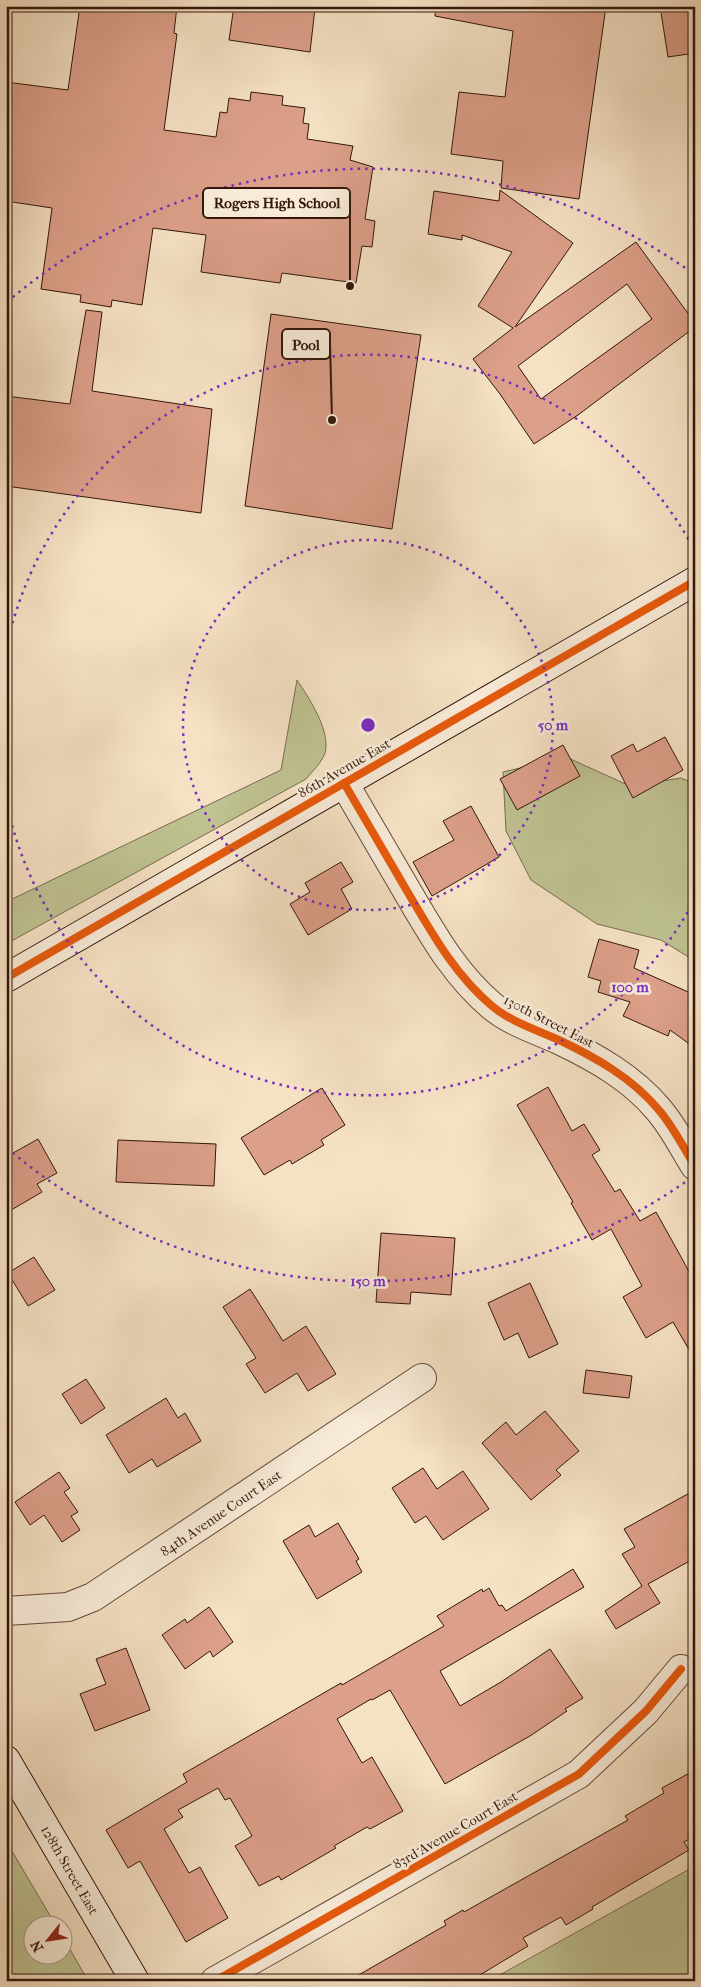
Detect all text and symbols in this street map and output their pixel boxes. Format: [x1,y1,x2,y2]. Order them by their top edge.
callout: Rogers High School [203,188,350,218]
text: Rogers High School [214,194,341,212]
callout: Pool [282,329,330,359]
text: Pool [292,336,321,354]
centre of rings [359,716,377,734]
text: 50 m [538,716,569,734]
street label: 86th Avenue East [295,735,393,802]
text: 100 m [611,978,649,996]
street label: 130th Street East [501,991,597,1052]
text: 150 m [350,1272,386,1290]
street label: 84th Avenue Court East [157,1466,285,1560]
street label: 83rd Avenue Court East [390,1788,521,1873]
street label: 128th Street East [37,1823,102,1918]
north arrow [22,1914,72,1964]
text: N [27,1937,47,1955]

